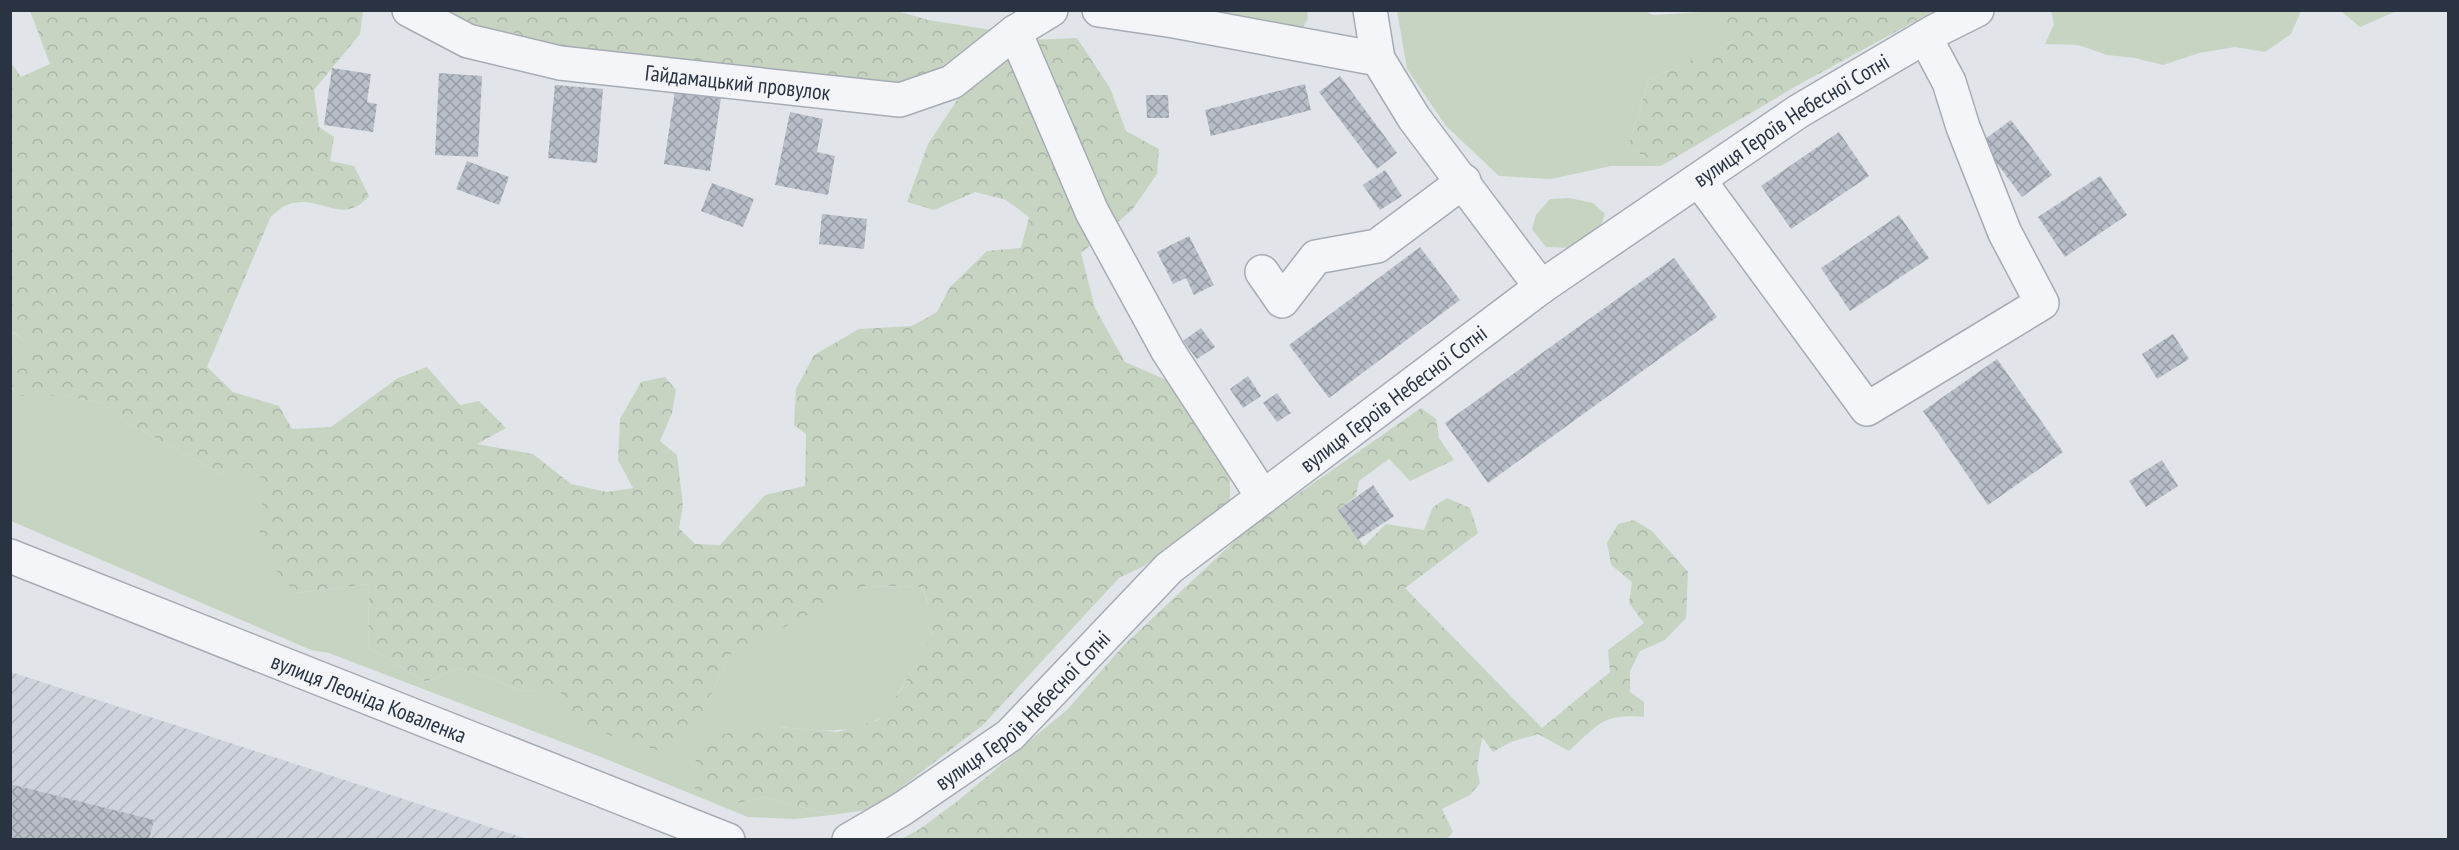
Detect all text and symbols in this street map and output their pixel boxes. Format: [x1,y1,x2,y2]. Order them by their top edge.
street label: вулиця Героїв Небесної Сотні [1688,47,1894,193]
street label: Гайдамацький провулок [644,58,832,106]
street label: вулиця Героїв Небесної Сотні [1294,319,1492,478]
street label: вулиця Героїв Небесної Сотні [930,624,1116,796]
street label: вулиця Леоніда Коваленка [267,647,471,749]

